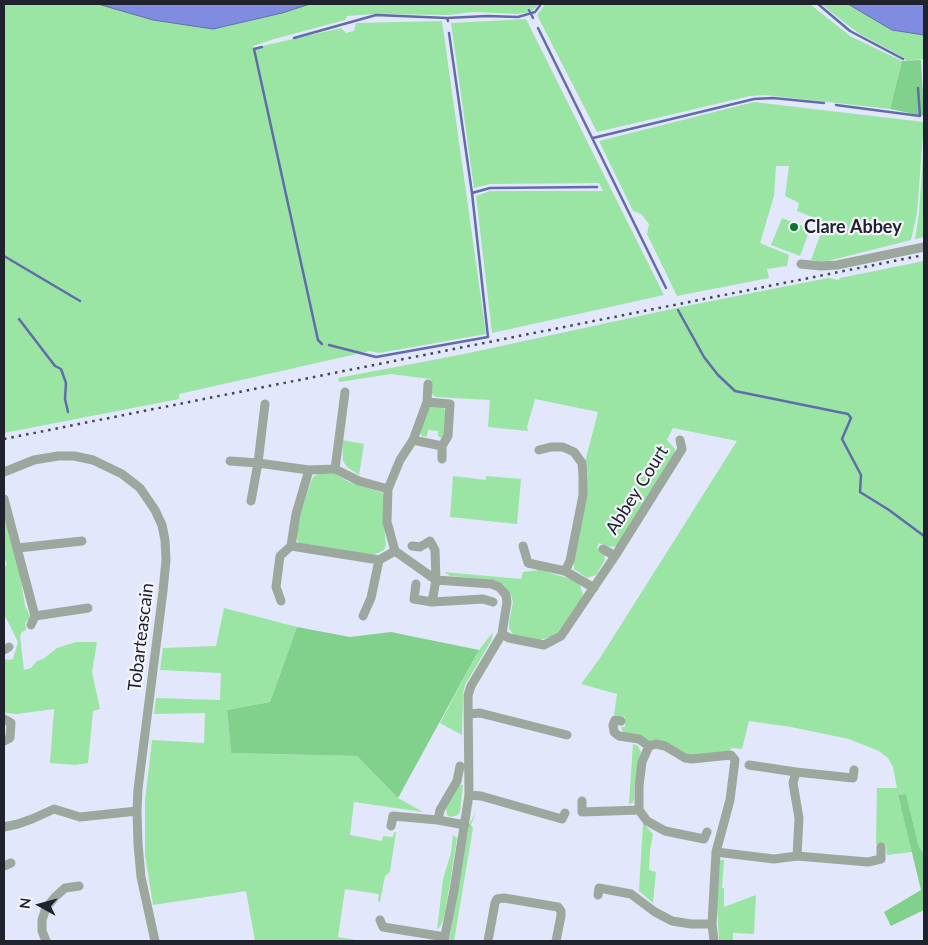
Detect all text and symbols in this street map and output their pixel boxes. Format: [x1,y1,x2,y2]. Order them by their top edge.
place label: Clare Abbey [804,216,902,238]
marker: Clare Abbey [788,221,800,233]
street label: Abbey Court [601,442,673,538]
street label: Tobarteascain [124,582,158,692]
north arrow [15,880,65,930]
text: N [16,897,34,910]

